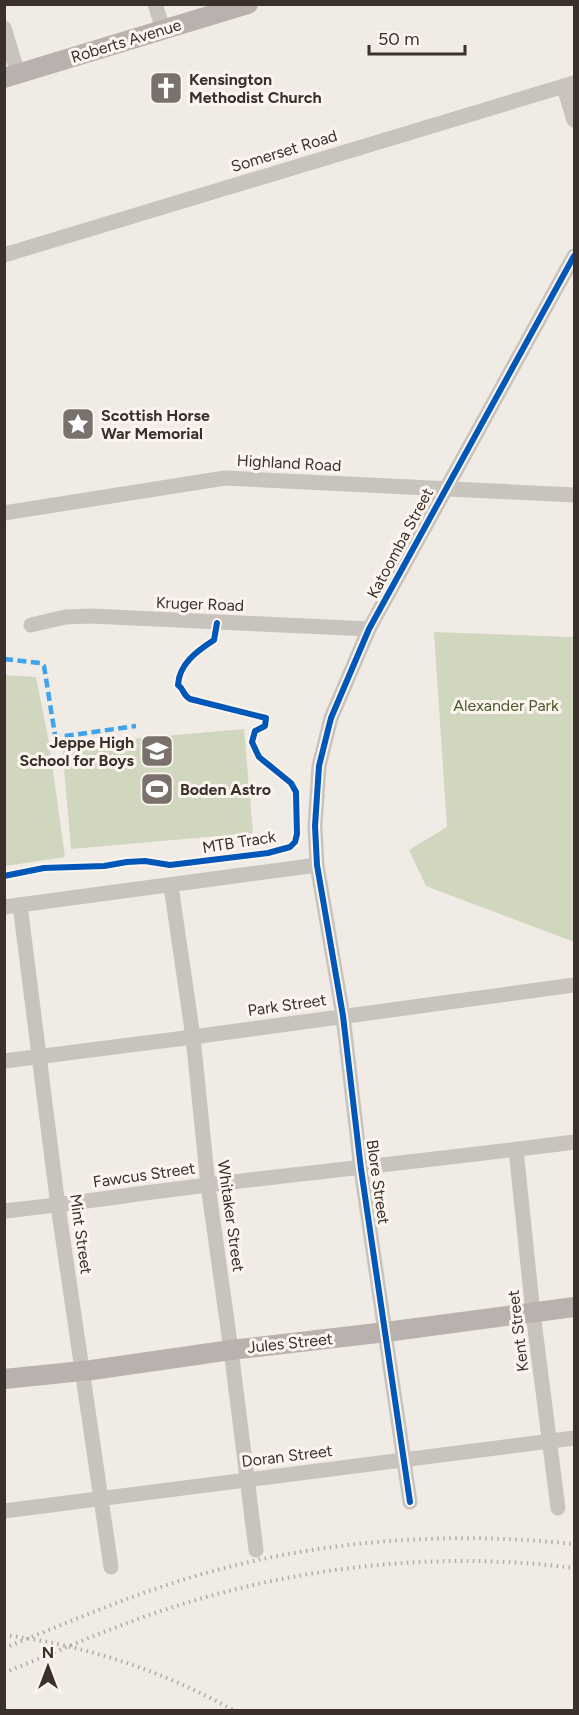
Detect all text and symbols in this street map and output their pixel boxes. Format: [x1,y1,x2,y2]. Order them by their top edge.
street label: Roberts Avenue [69,15,184,67]
scale bar [369,18,465,56]
text: 50 m [378,28,420,50]
church icon: Kensington Methodist Church [148,70,184,106]
place label: Kensington Methodist Church [189,70,322,107]
street label: Somerset Road [229,126,339,176]
place icon: Scottish Horse War Memorial [60,406,96,442]
place label: Scottish Horse War Memorial [101,406,210,443]
street label: Highland Road [236,451,342,475]
street label: Katoomba Street [363,485,437,601]
street label: Kruger Road [156,593,244,615]
park label: Alexander Park [453,696,559,715]
place label: Jeppe High School for Boys [19,733,135,770]
school or university icon: Jeppe High School for Boys [139,733,175,769]
sports icon: Boden Astro [139,771,175,807]
place label: Boden Astro [180,780,271,799]
street label: MTB Track [201,827,277,857]
street label: Park Street [246,990,328,1020]
street label: Blore Street [363,1138,393,1226]
street label: Fawcus Street [92,1158,196,1192]
street label: Whitaker Street [214,1159,248,1273]
street label: Mint Street [66,1193,96,1275]
street label: Kent Street [504,1289,532,1373]
street label: Jules Street [246,1329,334,1357]
street label: Doran Street [240,1441,334,1471]
north arrow [18,1637,78,1697]
text: N [42,1643,54,1662]

